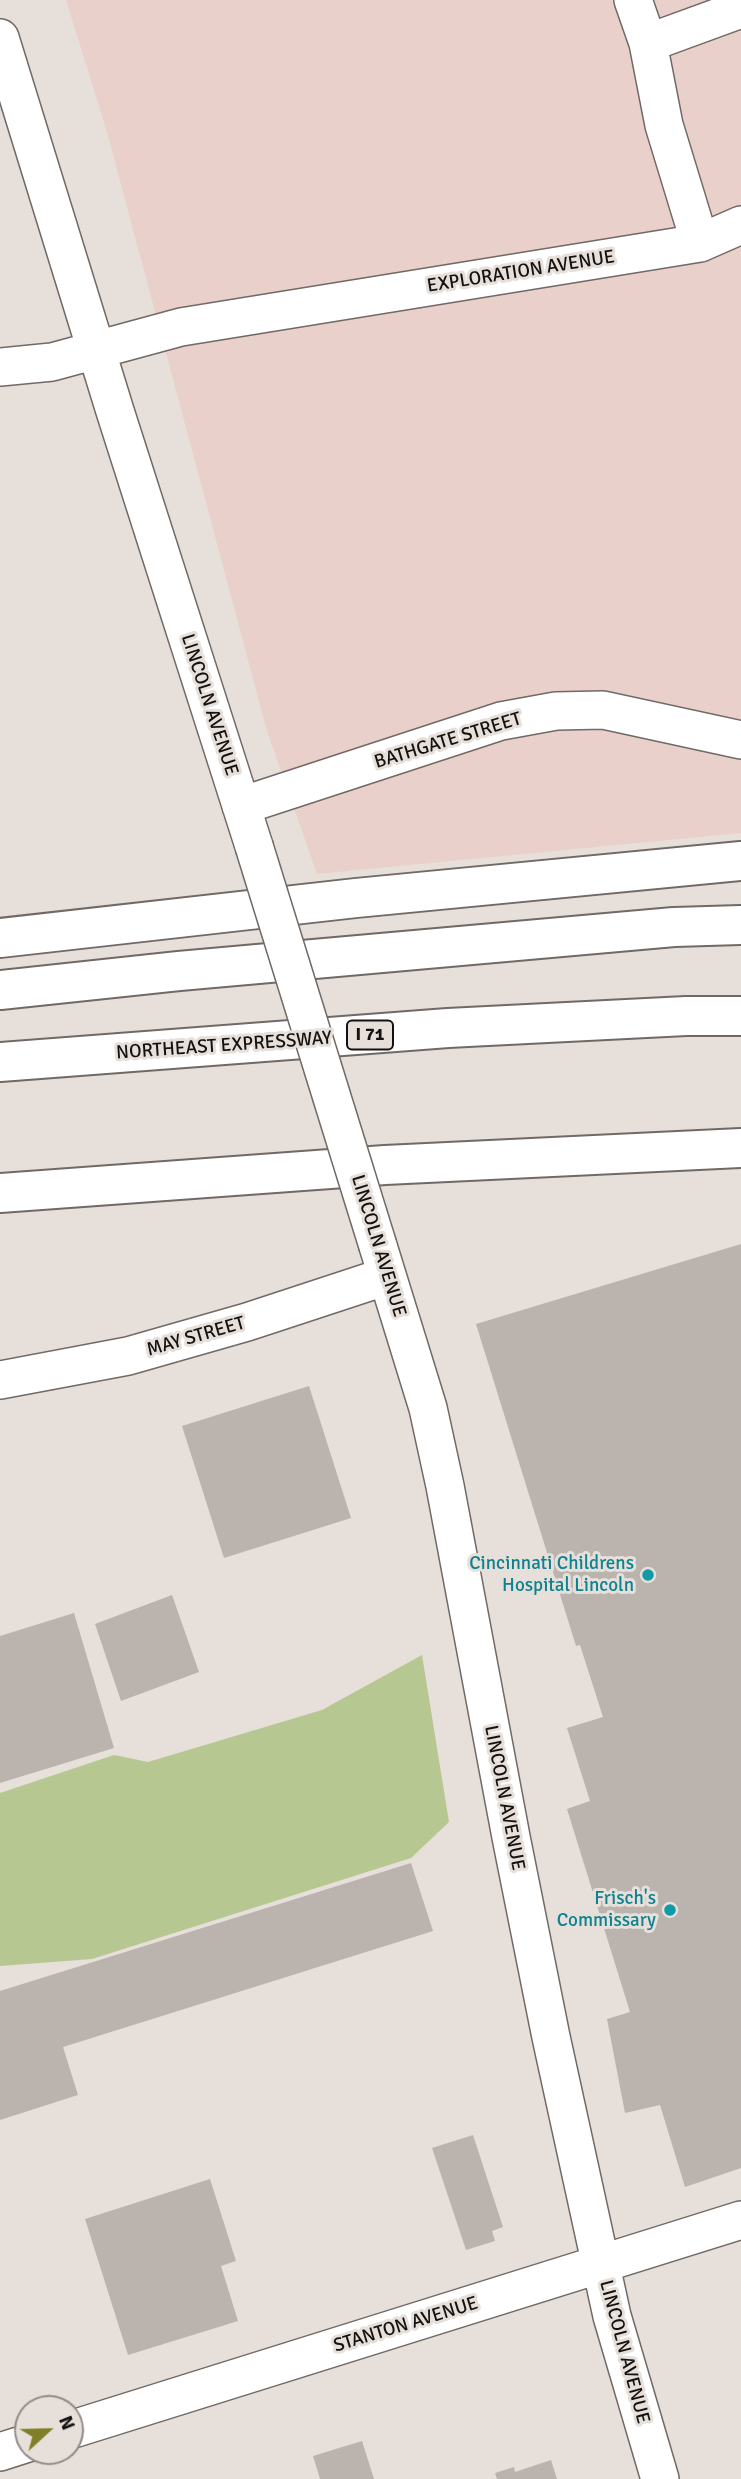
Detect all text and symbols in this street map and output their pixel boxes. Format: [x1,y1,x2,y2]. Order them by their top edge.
street label: EXPLORATION AVENUE [426,246,616,298]
street label: LINCOLN AVENUE [175,631,243,779]
street label: BATHGATE STREET [372,708,524,774]
road number: I 71 [347,1020,393,1050]
street label: NORTHEAST EXPRESSWAY [115,1027,333,1065]
street label: LINCOLN AVENUE [346,1172,410,1320]
street label: MAY STREET [144,1312,248,1362]
place label: Cincinnati Childrens Hospital Lincoln [469,1553,634,1597]
marker: Cincinnati Childrens Hospital Lincoln [640,1567,656,1583]
street label: LINCOLN AVENUE [479,1723,529,1873]
place label: Frisch's Commissary [557,1888,656,1932]
marker: Frisch's Commissary [662,1902,678,1918]
street label: LINCOLN AVENUE [594,2278,654,2426]
street label: STANTON AVENUE [331,2292,481,2358]
north arrow [14,2395,84,2465]
text: N [53,2412,80,2434]

